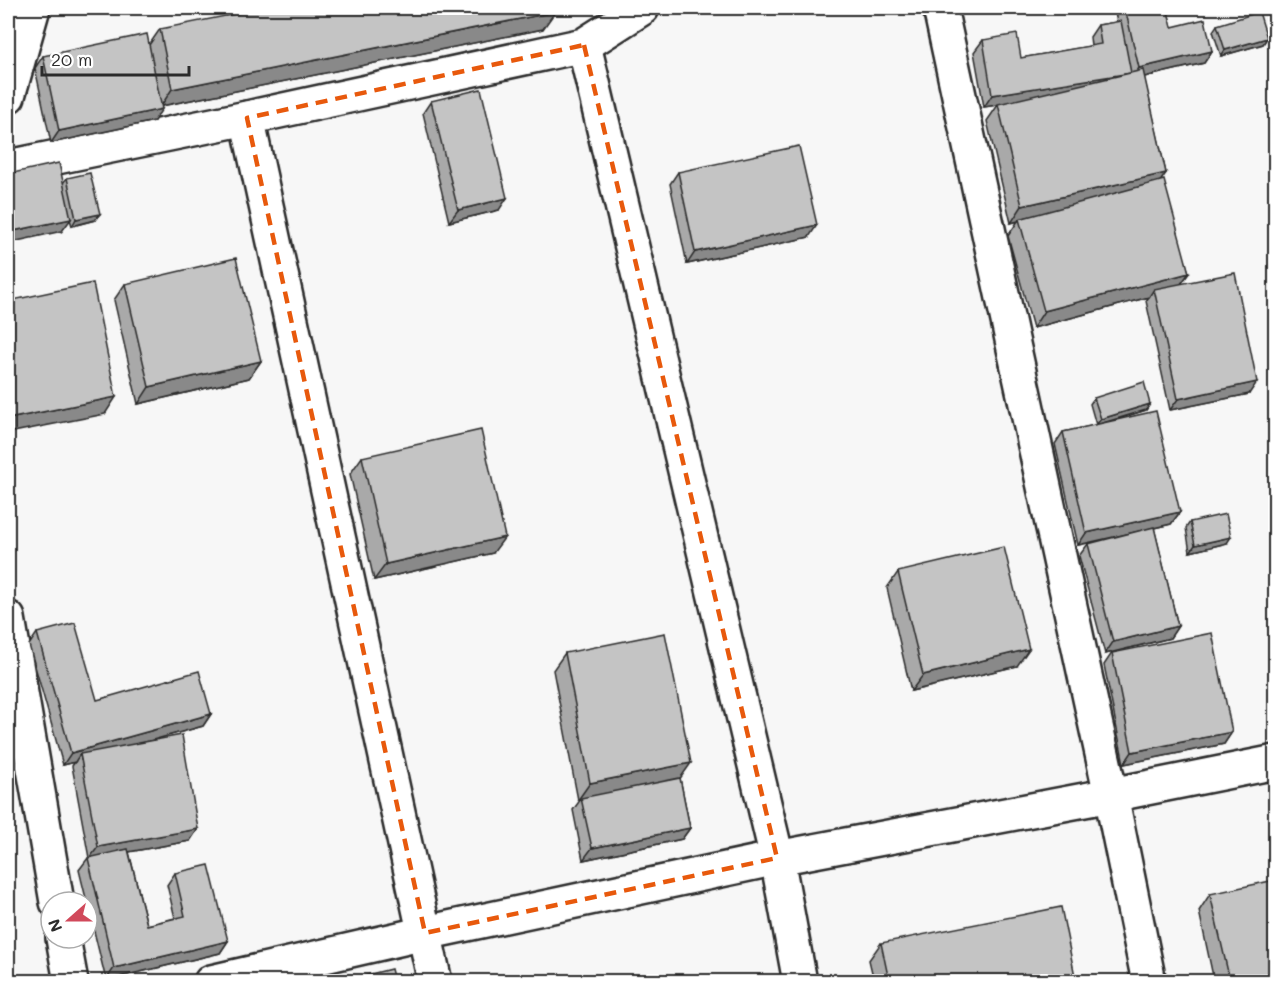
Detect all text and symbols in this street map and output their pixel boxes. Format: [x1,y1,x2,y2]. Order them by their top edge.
scale bar [42,39,189,77]
text: 20 m [51,47,92,71]
north arrow [39,890,99,950]
text: N [43,916,67,935]

